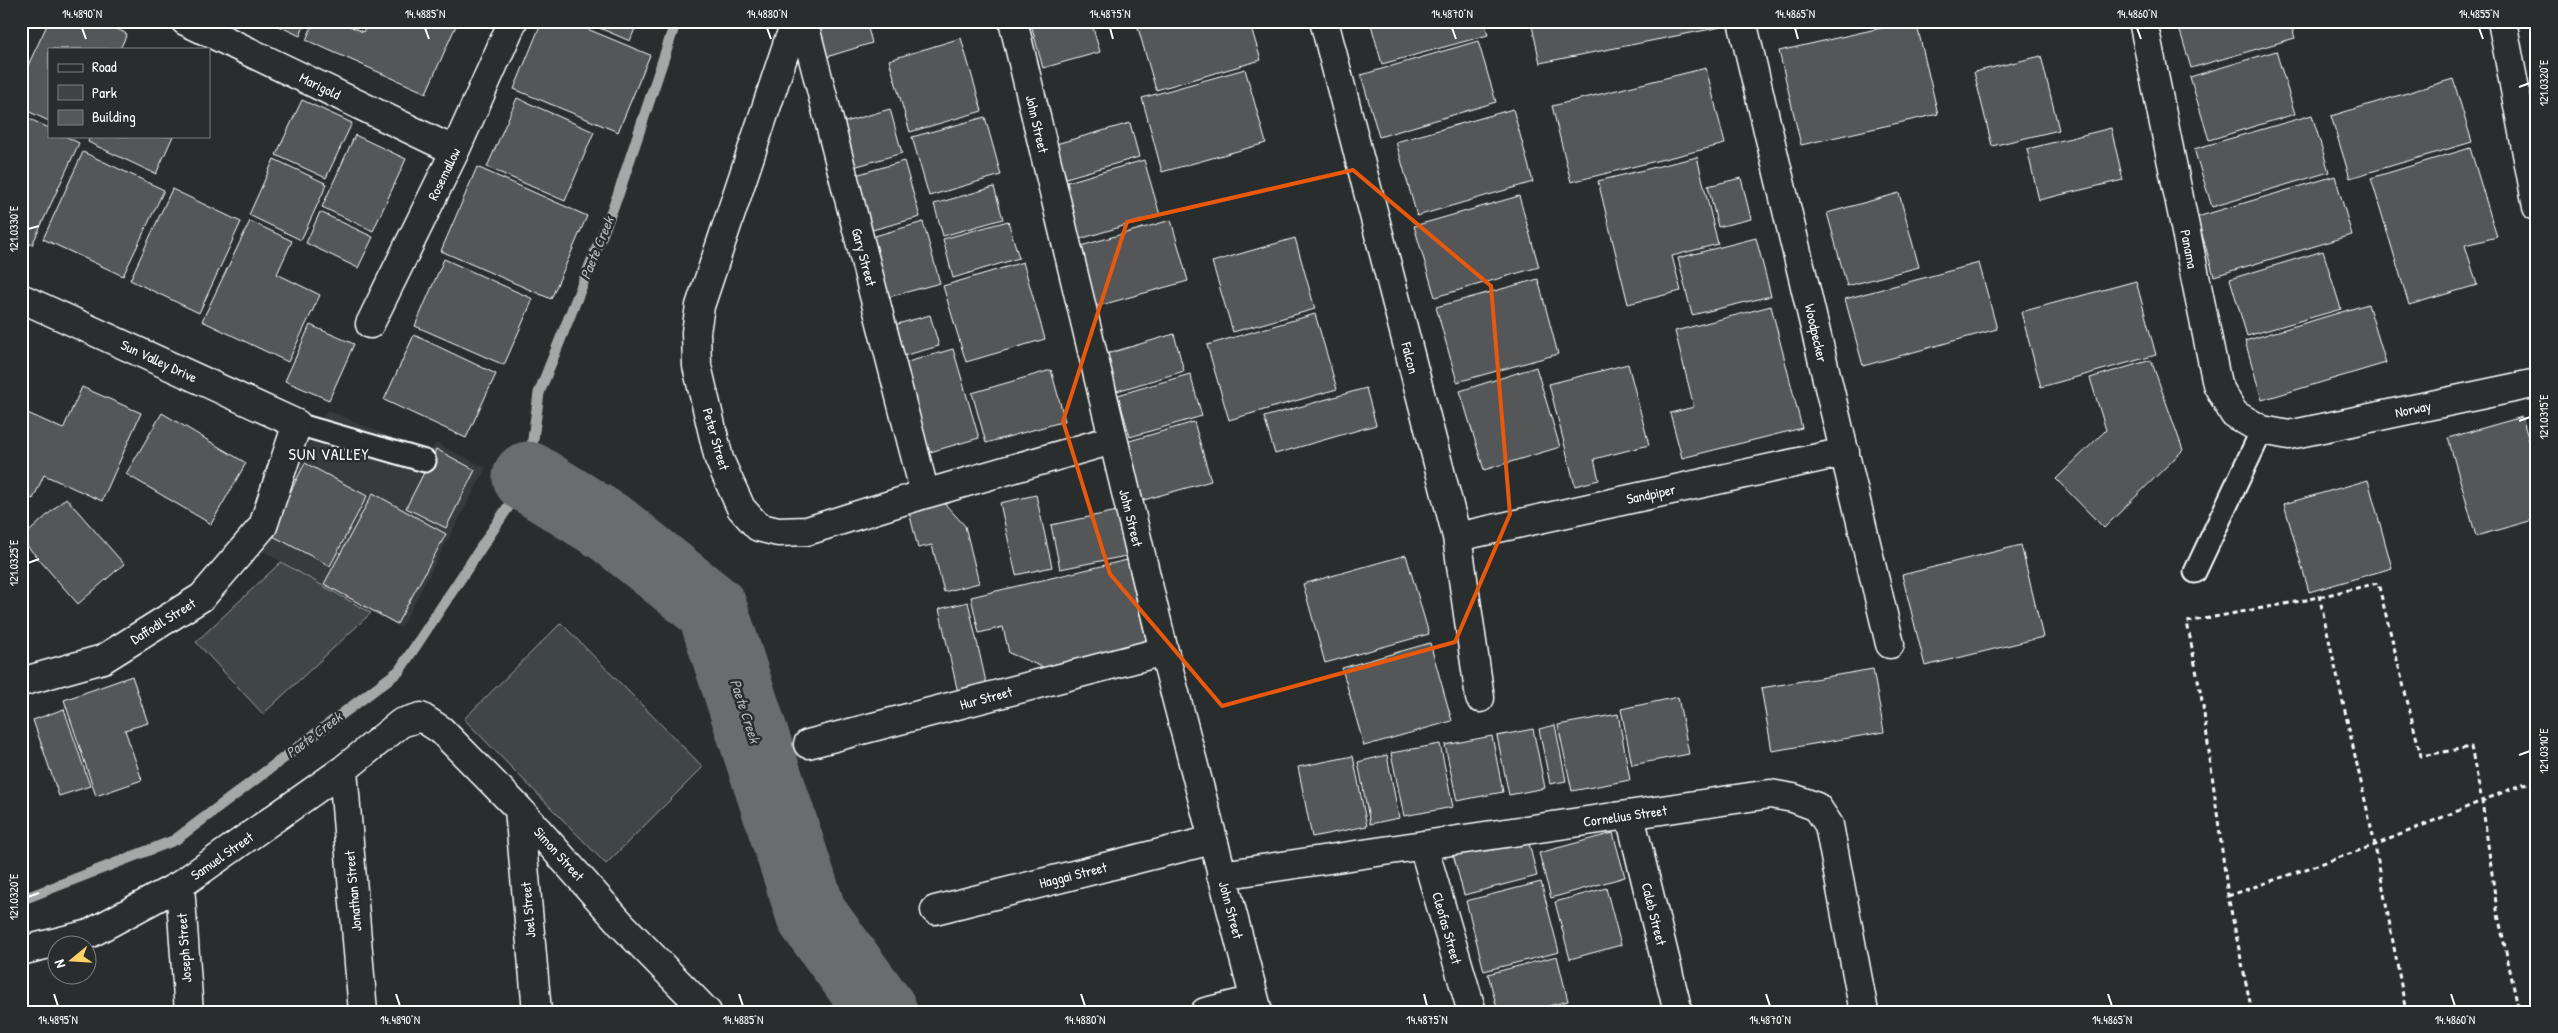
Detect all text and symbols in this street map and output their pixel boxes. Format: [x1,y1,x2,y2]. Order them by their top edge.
text: 14.4890°N [62,5,102,22]
text: 14.4885°N [405,5,445,22]
text: 14.4880°N [747,5,787,22]
text: 14.4875°N [1089,5,1131,22]
text: 14.4870°N [1431,5,1473,22]
text: 14.4865°N [1775,5,1815,22]
text: 14.4860°N [2117,5,2157,22]
text: 14.4855°N [2459,5,2499,22]
legend [48,48,210,138]
text: Road [92,56,117,77]
text: 121.0320°E [2535,59,2552,106]
street label: Marigold [296,67,344,105]
text: Park [92,82,117,103]
street label: John Street [1022,93,1053,155]
text: Building [92,106,136,127]
street label: Rosemallow [423,144,465,203]
text: 121.0330°E [5,205,22,252]
water label: Paete Creek [574,212,619,282]
street label: Gary Street [847,226,881,288]
street label: Panama [2176,228,2203,270]
street label: Woodpecker [1800,302,1833,365]
street label: Sun Valley Drive [118,335,201,388]
street label: Falcon [1397,339,1424,376]
text: 121.0315°E [2535,394,2552,440]
street label: Norway [2393,395,2433,423]
street label: Peter Street [699,406,734,472]
district label: SUN VALLEY [288,443,370,465]
street label: Sandpiper [1625,479,1678,509]
street label: John Street [1115,487,1148,549]
text: 121.0325°E [5,539,22,586]
street label: Daffodil Street [127,593,199,648]
water label: Paete Creek [725,676,766,747]
street label: Hur Street [958,681,1014,714]
water label: Paete Creek [281,705,348,763]
text: 121.0310°E [2535,728,2552,774]
street label: Cornelius Street [1582,800,1668,831]
street label: Simon Street [530,822,589,885]
street label: Samuel Street [187,827,257,884]
street label: Jonathan Street [339,850,365,932]
street label: Haggai Street [1037,857,1109,893]
text: 121.0320°E [5,873,22,920]
street label: John Street [1215,879,1248,941]
street label: Joel Street [516,881,539,939]
street label: Caleb Street [1638,881,1671,947]
street label: Cleofas Street [1428,890,1467,966]
street label: Joseph Street [172,912,196,983]
north arrow [48,936,98,986]
text: N [49,957,69,971]
text: 14.4895°N [38,1011,78,1028]
text: 14.4890°N [380,1011,420,1028]
text: 14.4885°N [723,1011,763,1028]
text: 14.4880°N [1065,1011,1105,1028]
text: 14.4875°N [1406,1011,1448,1028]
text: 14.4870°N [1749,1011,1791,1028]
text: 14.4865°N [2092,1011,2132,1028]
text: 14.4860°N [2435,1011,2475,1028]

